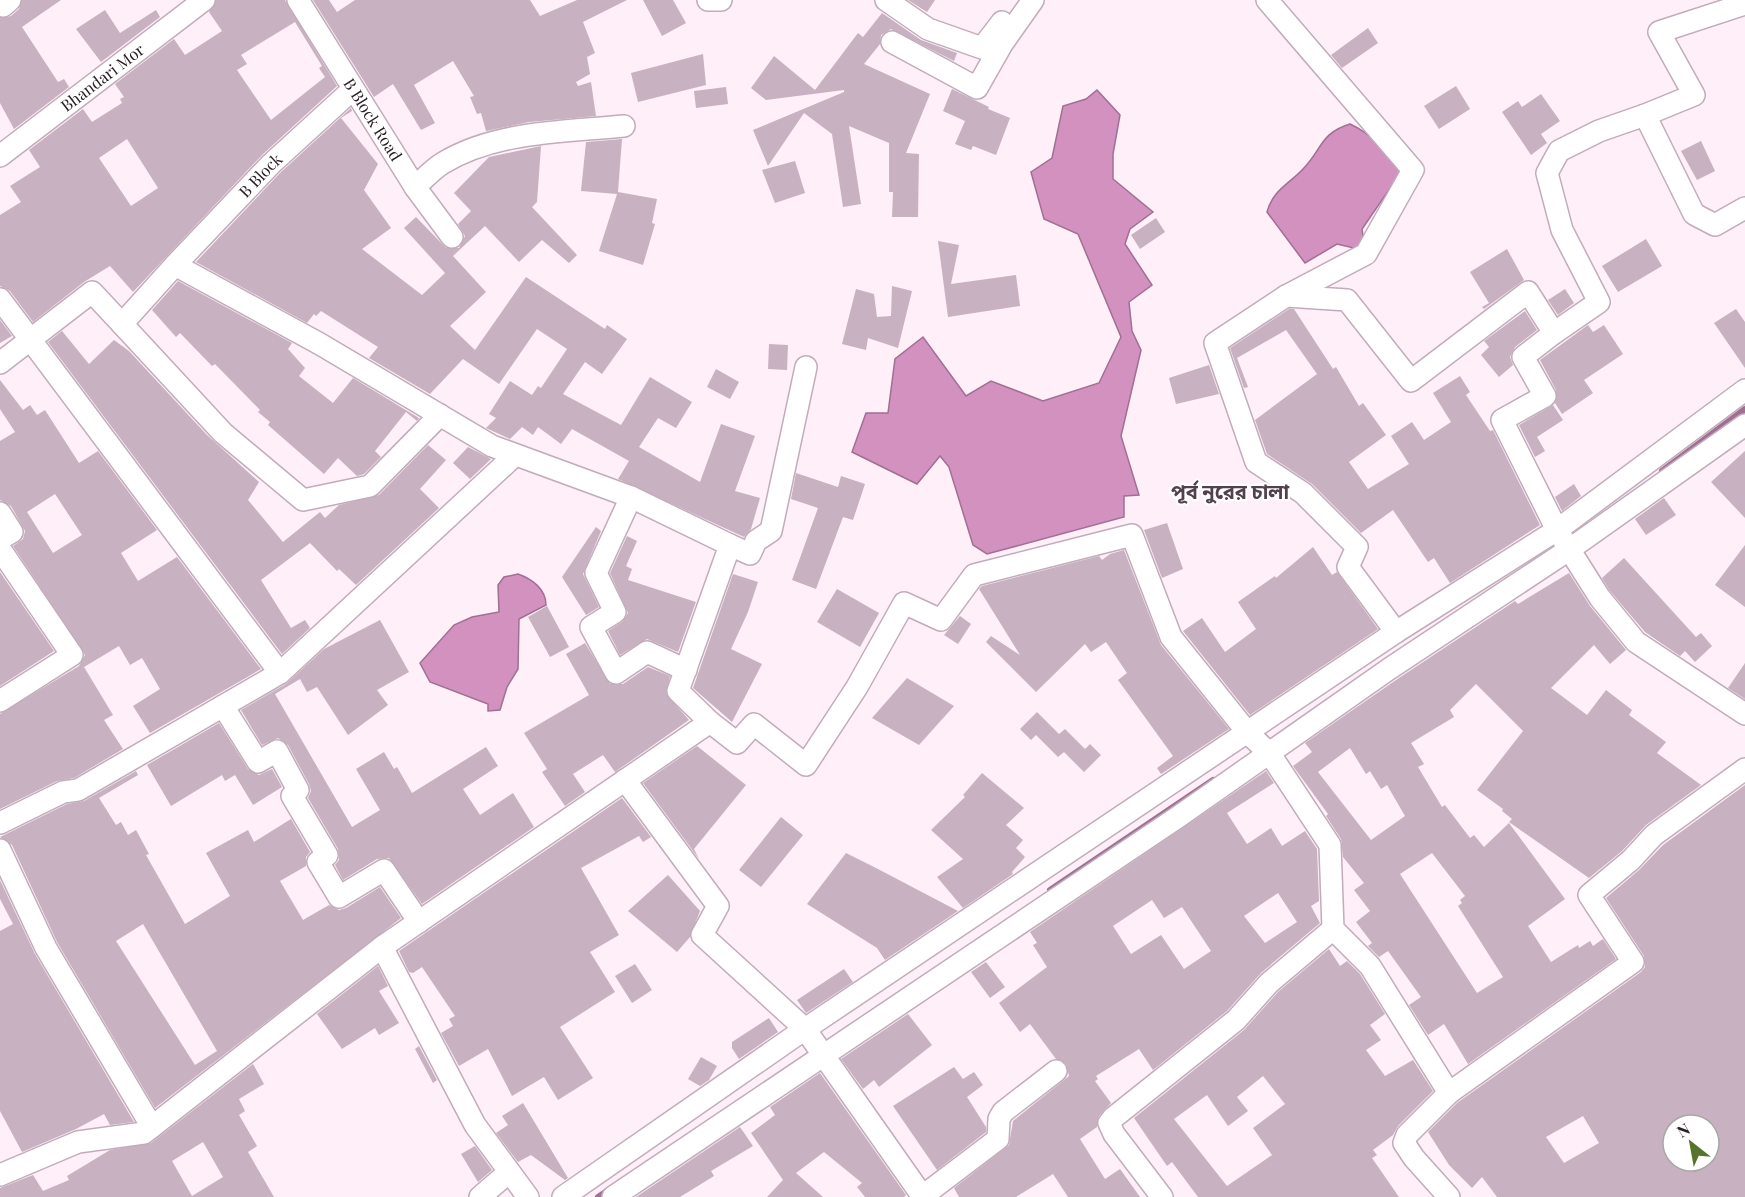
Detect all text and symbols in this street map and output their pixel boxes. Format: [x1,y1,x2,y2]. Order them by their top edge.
street label: Bhandari Mor [56,39,148,116]
street label: B Block Road [339,74,407,165]
street label: B Block [234,148,286,201]
district label: পূর্ব নুরের চালা [1171,477,1289,504]
north arrow [1661,1113,1721,1173]
text: N [1673,1118,1694,1142]

